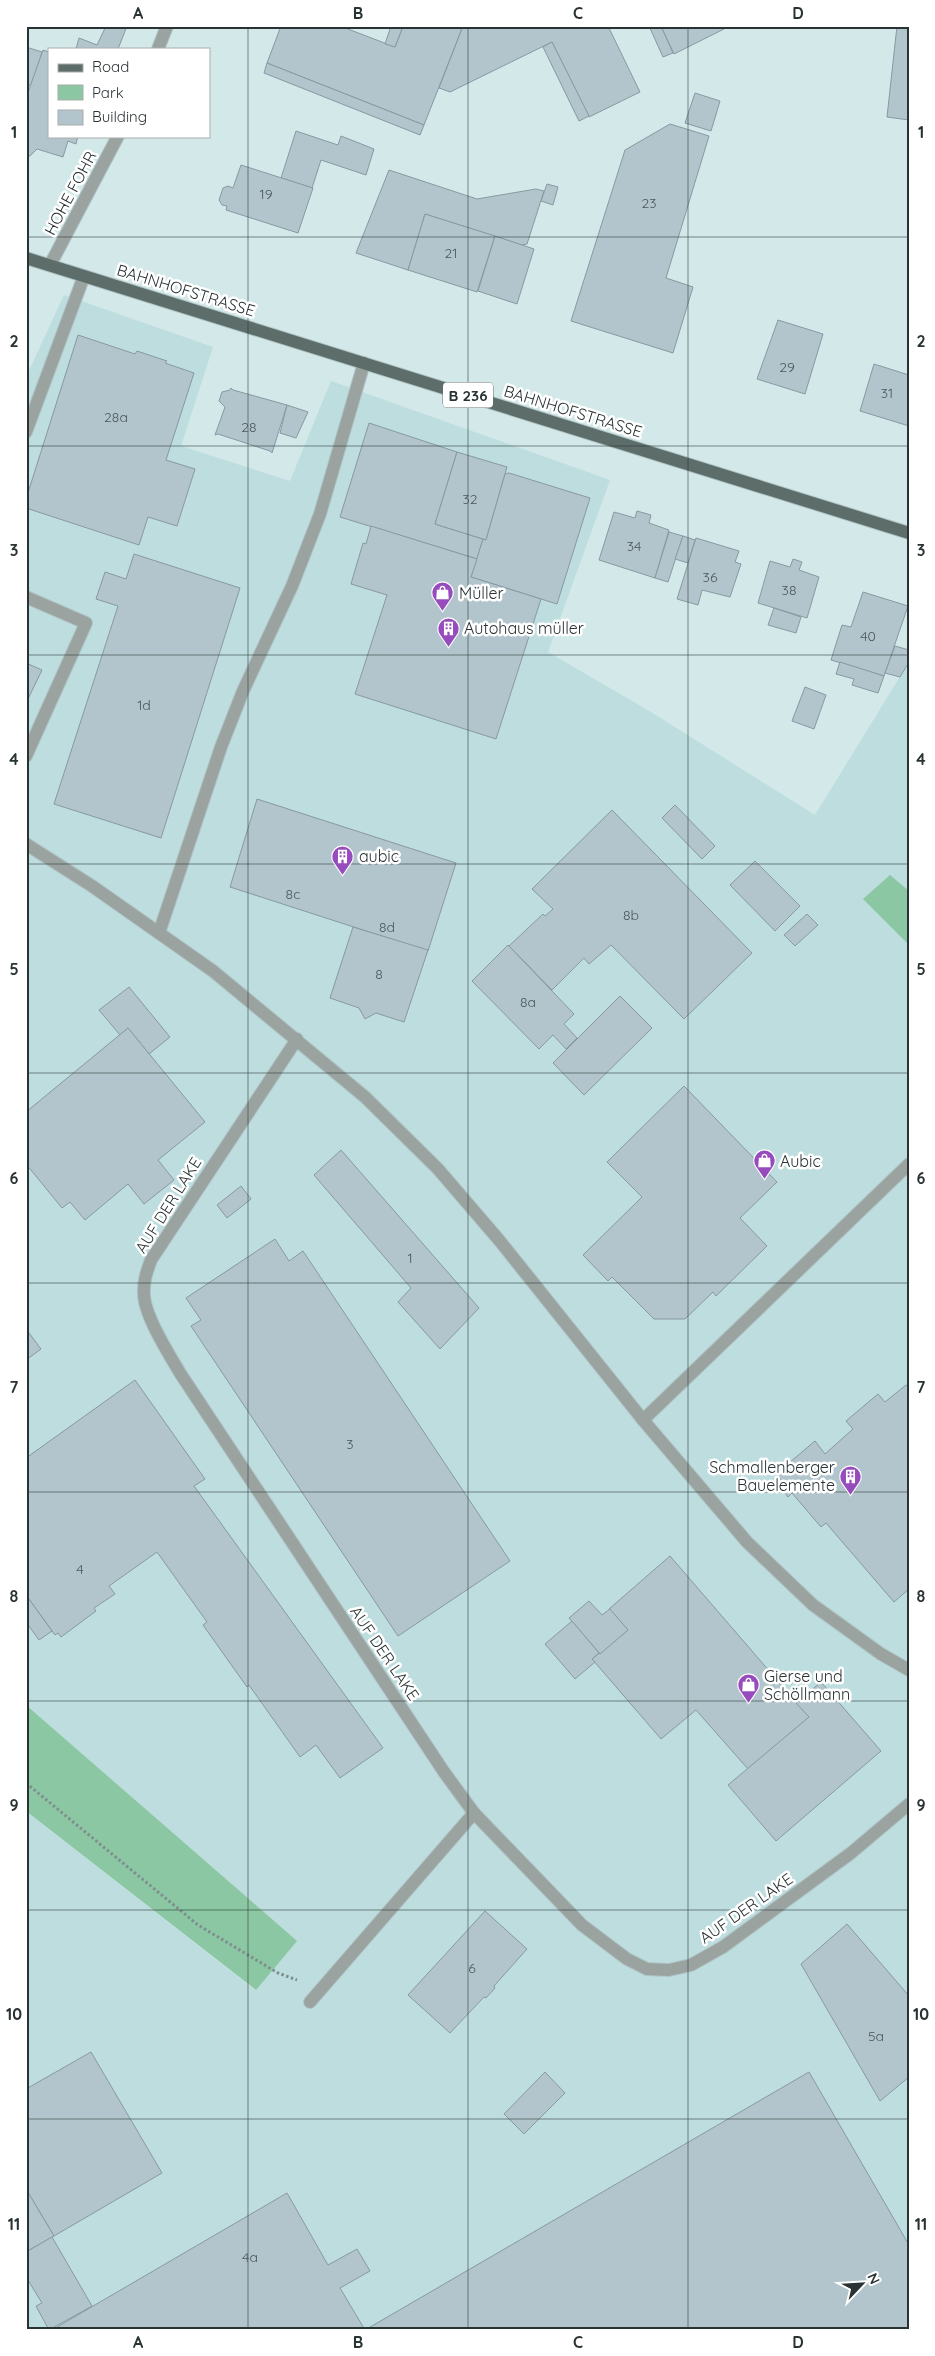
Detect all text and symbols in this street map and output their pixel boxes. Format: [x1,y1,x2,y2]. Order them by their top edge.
text: A [133,3,144,23]
text: B [353,3,363,23]
text: C [573,3,583,23]
text: D [792,3,804,23]
legend [48,48,210,138]
text: Road [92,57,129,76]
text: Park [92,83,124,102]
text: Building [92,107,147,126]
text: 1 [11,122,17,142]
text: 1 [918,122,924,142]
street label: HOHE FOHR [40,148,100,238]
house number: 19 [260,185,273,203]
house number: 23 [641,194,657,212]
house number: 21 [445,244,457,262]
street label: BAHNHOFSTRASSE [114,259,258,321]
text: 2 [9,331,19,351]
text: 2 [916,331,926,351]
house number: 29 [779,358,795,376]
street label: BAHNHOFSTRASSE [501,380,645,442]
road number: B 236 [443,382,493,408]
house number: 31 [881,384,893,402]
house number: 28a [104,408,128,426]
house number: 28 [241,418,257,436]
house number: 32 [462,490,478,508]
house number: 34 [627,537,641,555]
text: 3 [10,540,18,560]
text: 3 [917,540,925,560]
house number: 36 [703,568,718,586]
shop icon: Müller [431,581,455,612]
house number: 38 [782,581,796,599]
place label: Müller [459,583,504,603]
building icon: Autohaus müller [436,616,460,647]
place label: Autohaus müller [464,618,584,638]
house number: 40 [860,627,876,645]
house number: 1d [137,696,151,714]
text: 4 [9,749,19,769]
text: 4 [916,749,926,769]
building icon: aubic [331,844,355,875]
place label: aubic [359,846,399,866]
house number: 8c [286,885,300,903]
house number: 8b [623,906,639,924]
house number: 8d [379,918,395,936]
text: 5 [9,959,19,979]
text: 5 [916,959,926,979]
house number: 8 [375,965,383,983]
house number: 8a [520,993,536,1011]
shop icon: Aubic [752,1149,776,1180]
place label: Aubic [780,1151,821,1171]
street label: AUF DER LAKE [131,1153,205,1257]
text: 6 [10,1168,19,1188]
text: 6 [917,1168,926,1188]
house number: 1 [407,1249,413,1267]
text: 7 [10,1377,19,1397]
text: 7 [917,1377,926,1397]
house number: 3 [346,1435,354,1453]
place label: Schmallenberger Bauelemente [709,1457,835,1495]
building icon: Schmallenberger Bauelemente [839,1464,863,1495]
house number: 4 [76,1560,84,1578]
text: 8 [10,1586,19,1606]
text: 8 [917,1586,926,1606]
street label: AUF DER LAKE [346,1602,424,1704]
place label: Gierse und Schöllmann [764,1666,850,1704]
shop icon: Gierse und Schöllmann [736,1673,760,1704]
text: 9 [9,1795,19,1815]
text: 9 [916,1795,926,1815]
street label: AUF DER LAKE [695,1868,797,1948]
house number: 6 [468,1959,476,1977]
text: 10 [6,2004,22,2024]
text: 10 [913,2004,929,2024]
house number: 5a [868,2027,884,2045]
text: 11 [8,2214,20,2234]
text: 11 [915,2214,927,2234]
house number: 4a [242,2248,258,2266]
north arrow [838,2258,888,2308]
text: N [863,2270,884,2287]
text: A [133,2332,144,2352]
text: B [353,2332,363,2352]
text: C [573,2332,583,2352]
text: D [792,2332,804,2352]

